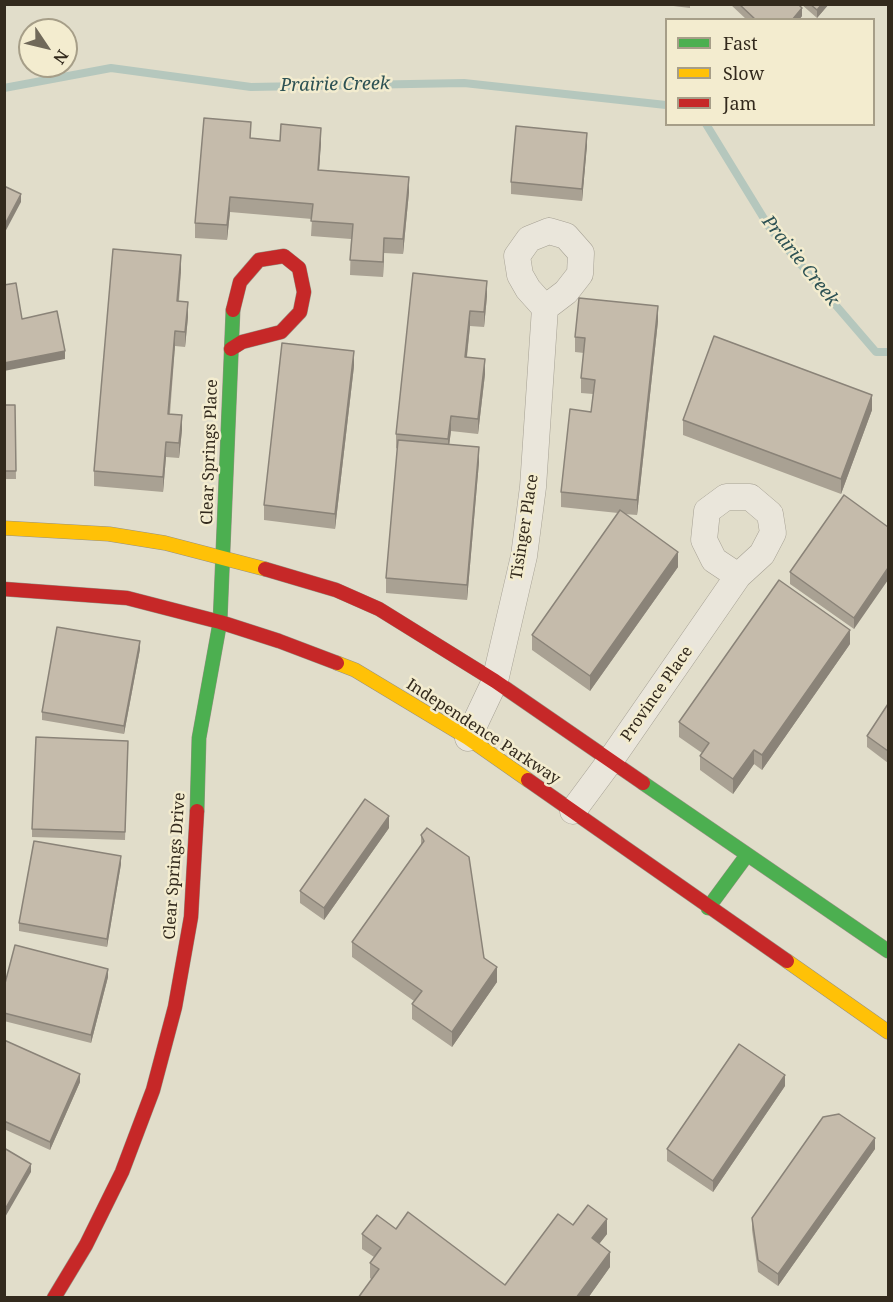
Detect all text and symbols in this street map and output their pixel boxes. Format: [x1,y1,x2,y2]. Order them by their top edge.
north arrow [18,18,78,78]
legend [665,18,875,126]
text: Fast [723,31,758,55]
text: N [48,46,74,69]
text: Slow [723,61,764,85]
water label: Prairie Creek [280,73,390,97]
text: Jam [723,91,757,115]
water label: Prairie Creek [757,211,843,311]
street label: Clear Springs Place [198,379,222,525]
street label: Tisinger Place [507,473,543,581]
street label: Province Place [617,643,697,745]
street label: Independence Parkway [402,675,564,789]
street label: Clear Springs Drive [160,792,190,940]

